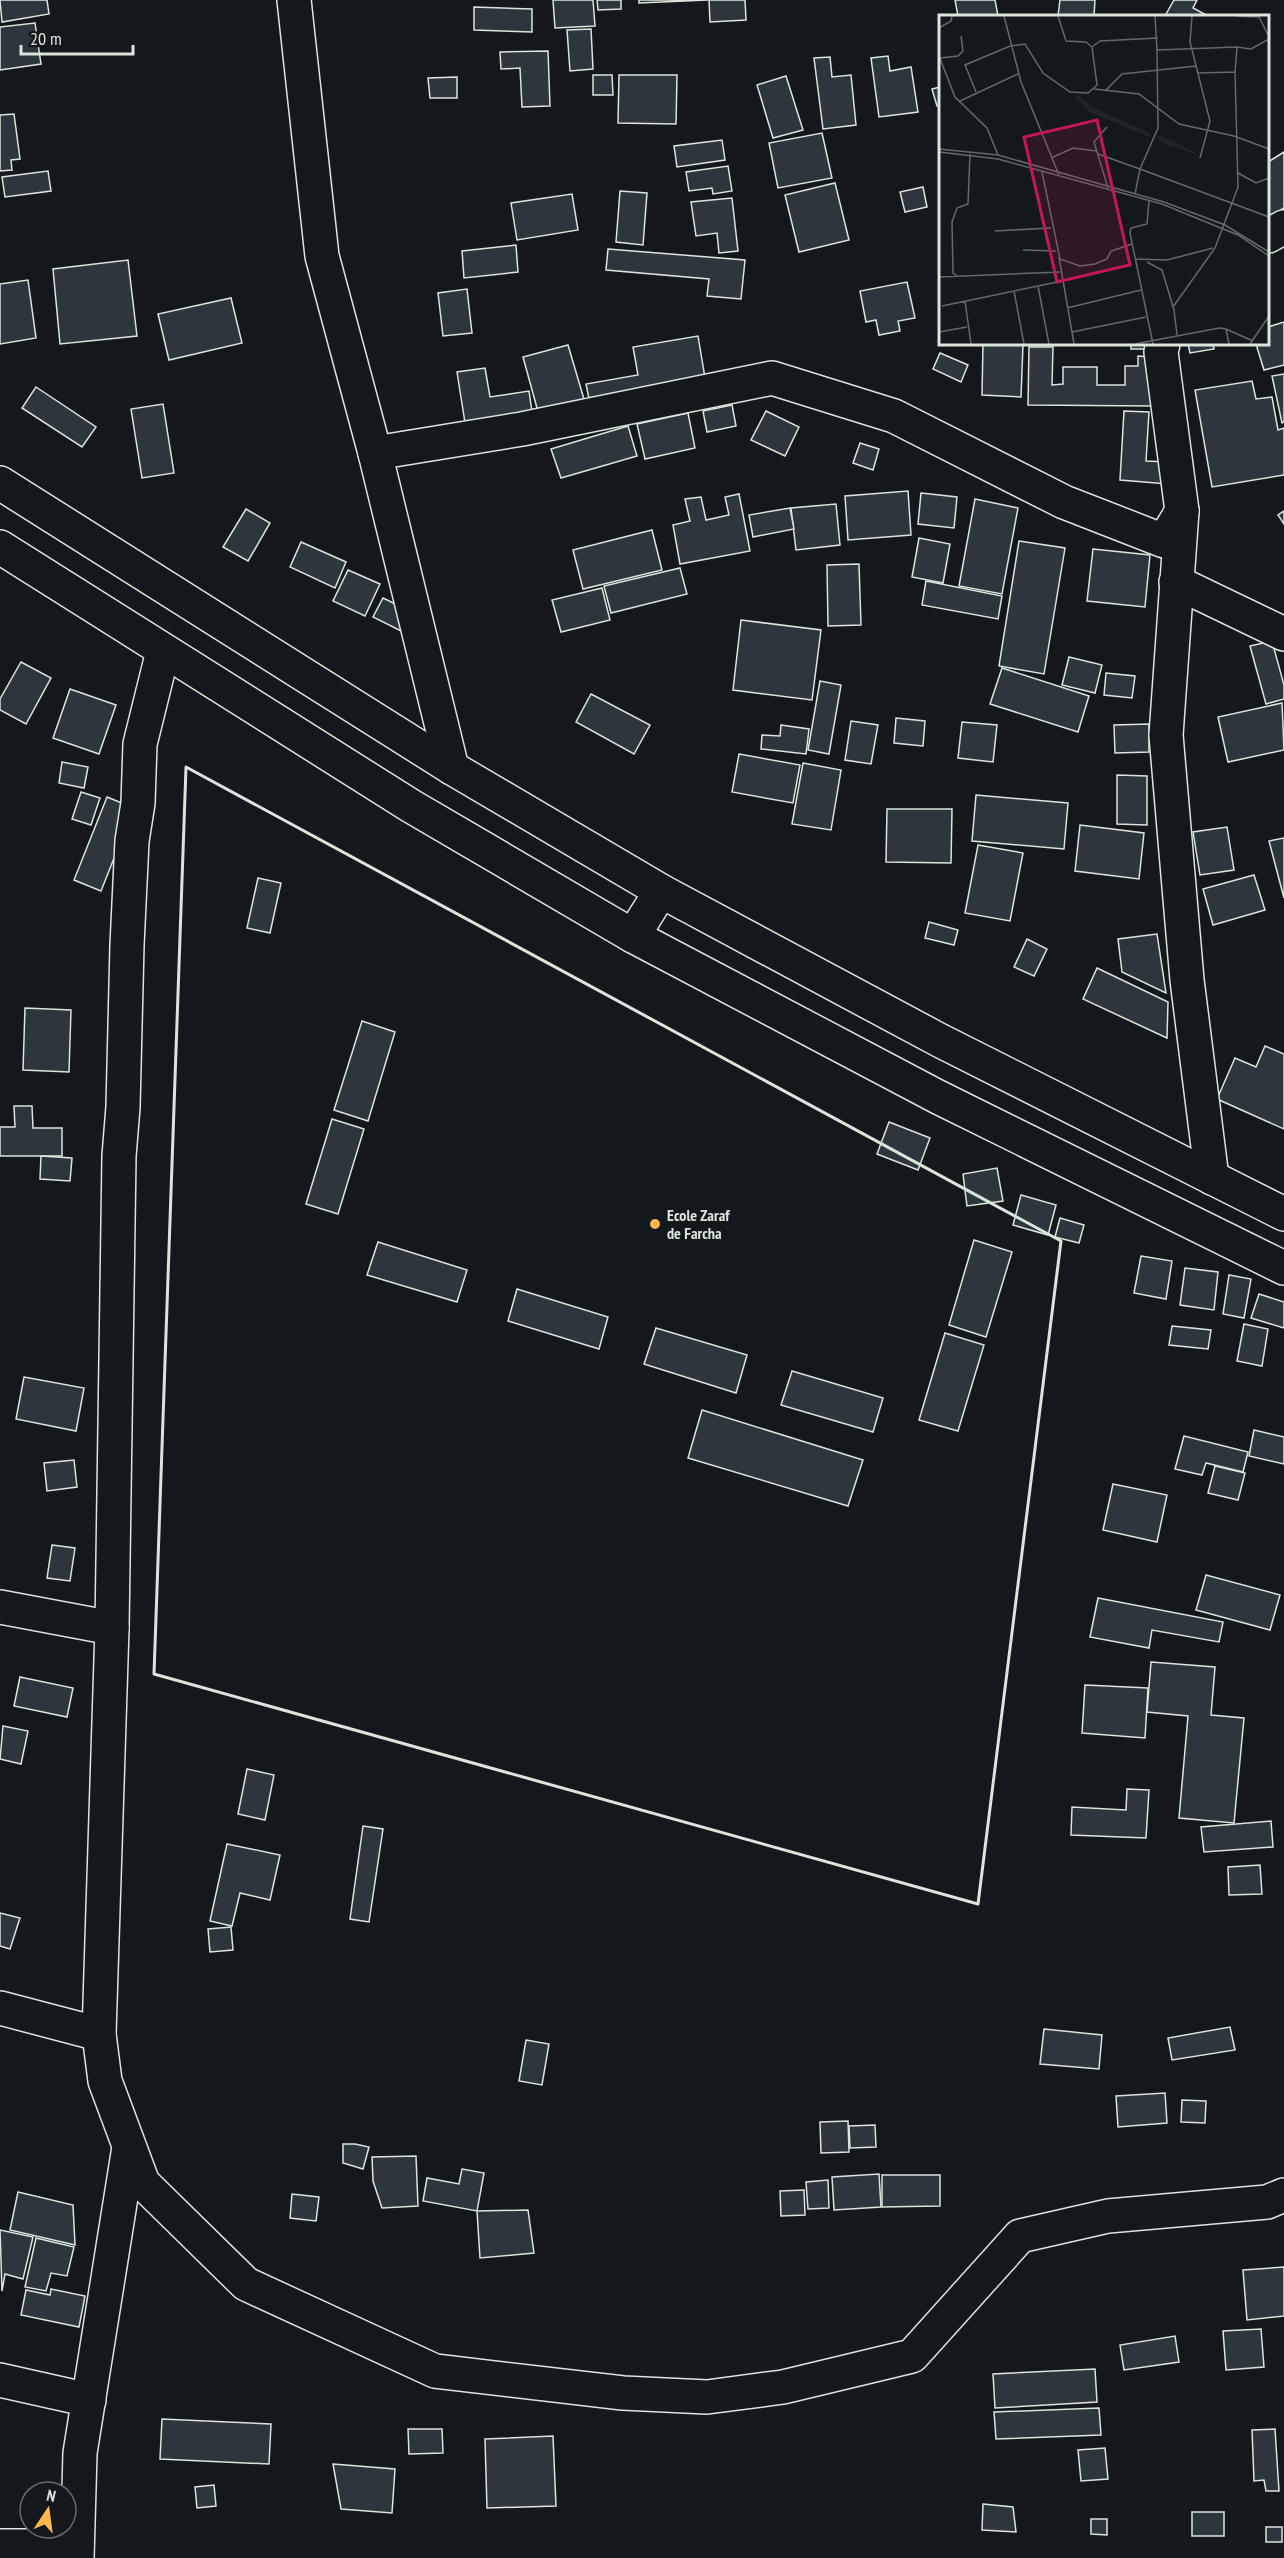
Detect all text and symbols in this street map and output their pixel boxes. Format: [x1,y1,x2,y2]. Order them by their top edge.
inset map [939,15,1269,345]
scale bar [21,18,134,56]
text: 20 m [30,27,62,50]
place label: Ecole Zaraf de Farcha [667,1205,730,1243]
marker: Ecole Zaraf de Farcha [648,1217,662,1231]
north arrow [18,2480,78,2540]
text: N [45,2485,58,2506]

